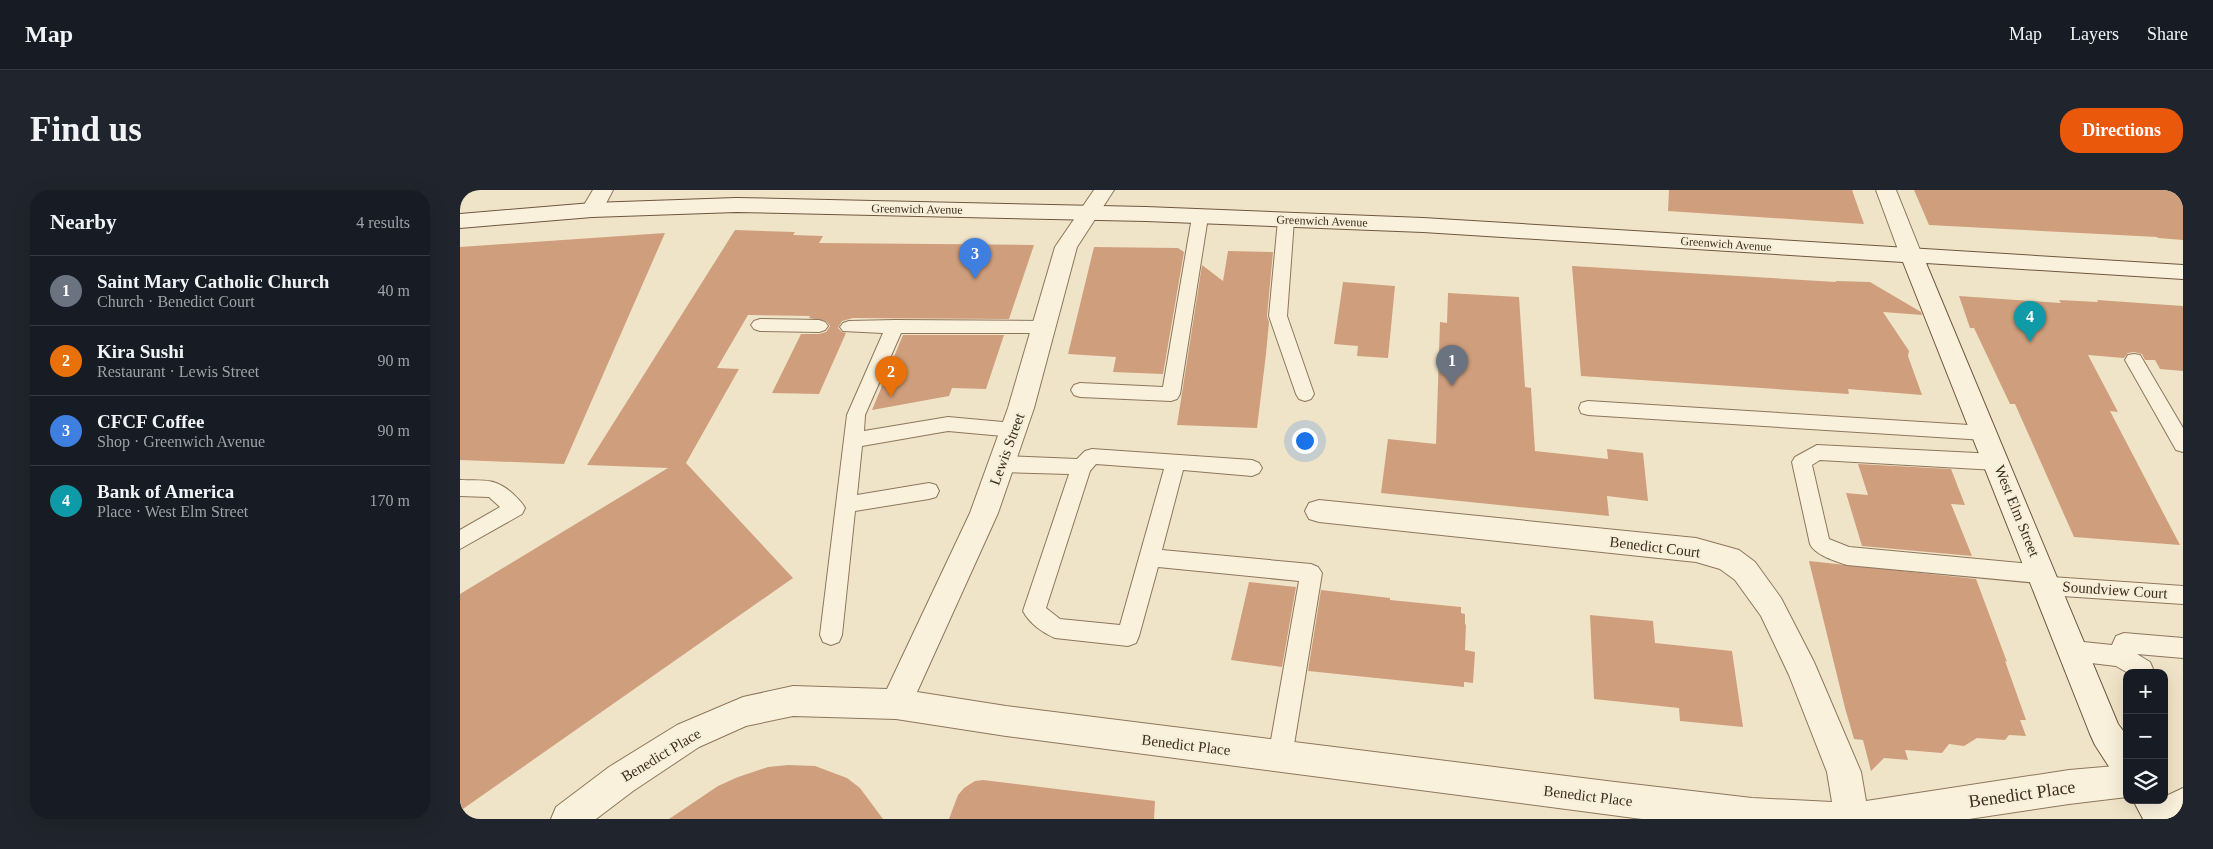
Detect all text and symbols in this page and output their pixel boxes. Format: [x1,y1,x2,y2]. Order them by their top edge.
text: Map [25,21,73,47]
text: Map [2009,24,2042,44]
text: Layers [2070,24,2119,44]
text: Share [2147,24,2188,44]
button: Directions [2060,108,2183,153]
text: Find us [30,110,142,149]
street label: Greenwich Avenue [871,201,963,217]
text: Nearby [50,210,117,234]
street label: Greenwich Avenue [1276,212,1368,230]
text: 4 results [356,214,410,231]
street label: Greenwich Avenue [1680,234,1772,254]
pin: 3 [959,238,991,279]
text: Saint Mary Catholic Church [97,271,329,292]
text: 1 [62,282,70,299]
text: 40 m [378,282,410,299]
text: Church · Benedict Court [97,293,255,310]
pin: 4 [2014,301,2046,342]
text: Kira Sushi [97,341,184,362]
pin: 1 [1436,345,1468,386]
text: 2 [62,352,70,369]
text: 90 m [378,352,410,369]
pin: 2 [875,356,907,397]
text: Restaurant · Lewis Street [97,363,259,380]
street label: Lewis Street [987,410,1028,487]
text: CFCF Coffee [97,411,204,432]
text: 3 [62,422,70,439]
text: 90 m [378,422,410,439]
your location [1292,428,1318,454]
text: Shop · Greenwich Avenue [97,433,265,450]
street label: West Elm Street [1991,463,2043,560]
text: Bank of America [97,481,234,502]
text: 4 [62,492,70,509]
text: 170 m [370,492,410,509]
text: Place · West Elm Street [97,503,248,520]
street label: Benedict Court [1609,534,1702,561]
street label: Soundview Court [2062,578,2169,602]
map controls [2123,669,2168,804]
button: + [2123,669,2168,714]
button: − [2123,714,2168,759]
street label: Benedict Place [619,725,704,785]
street label: Benedict Place [1141,732,1232,758]
button: layers [2123,759,2168,804]
street label: Benedict Place [1967,777,2077,811]
street label: Benedict Place [1543,783,1634,809]

